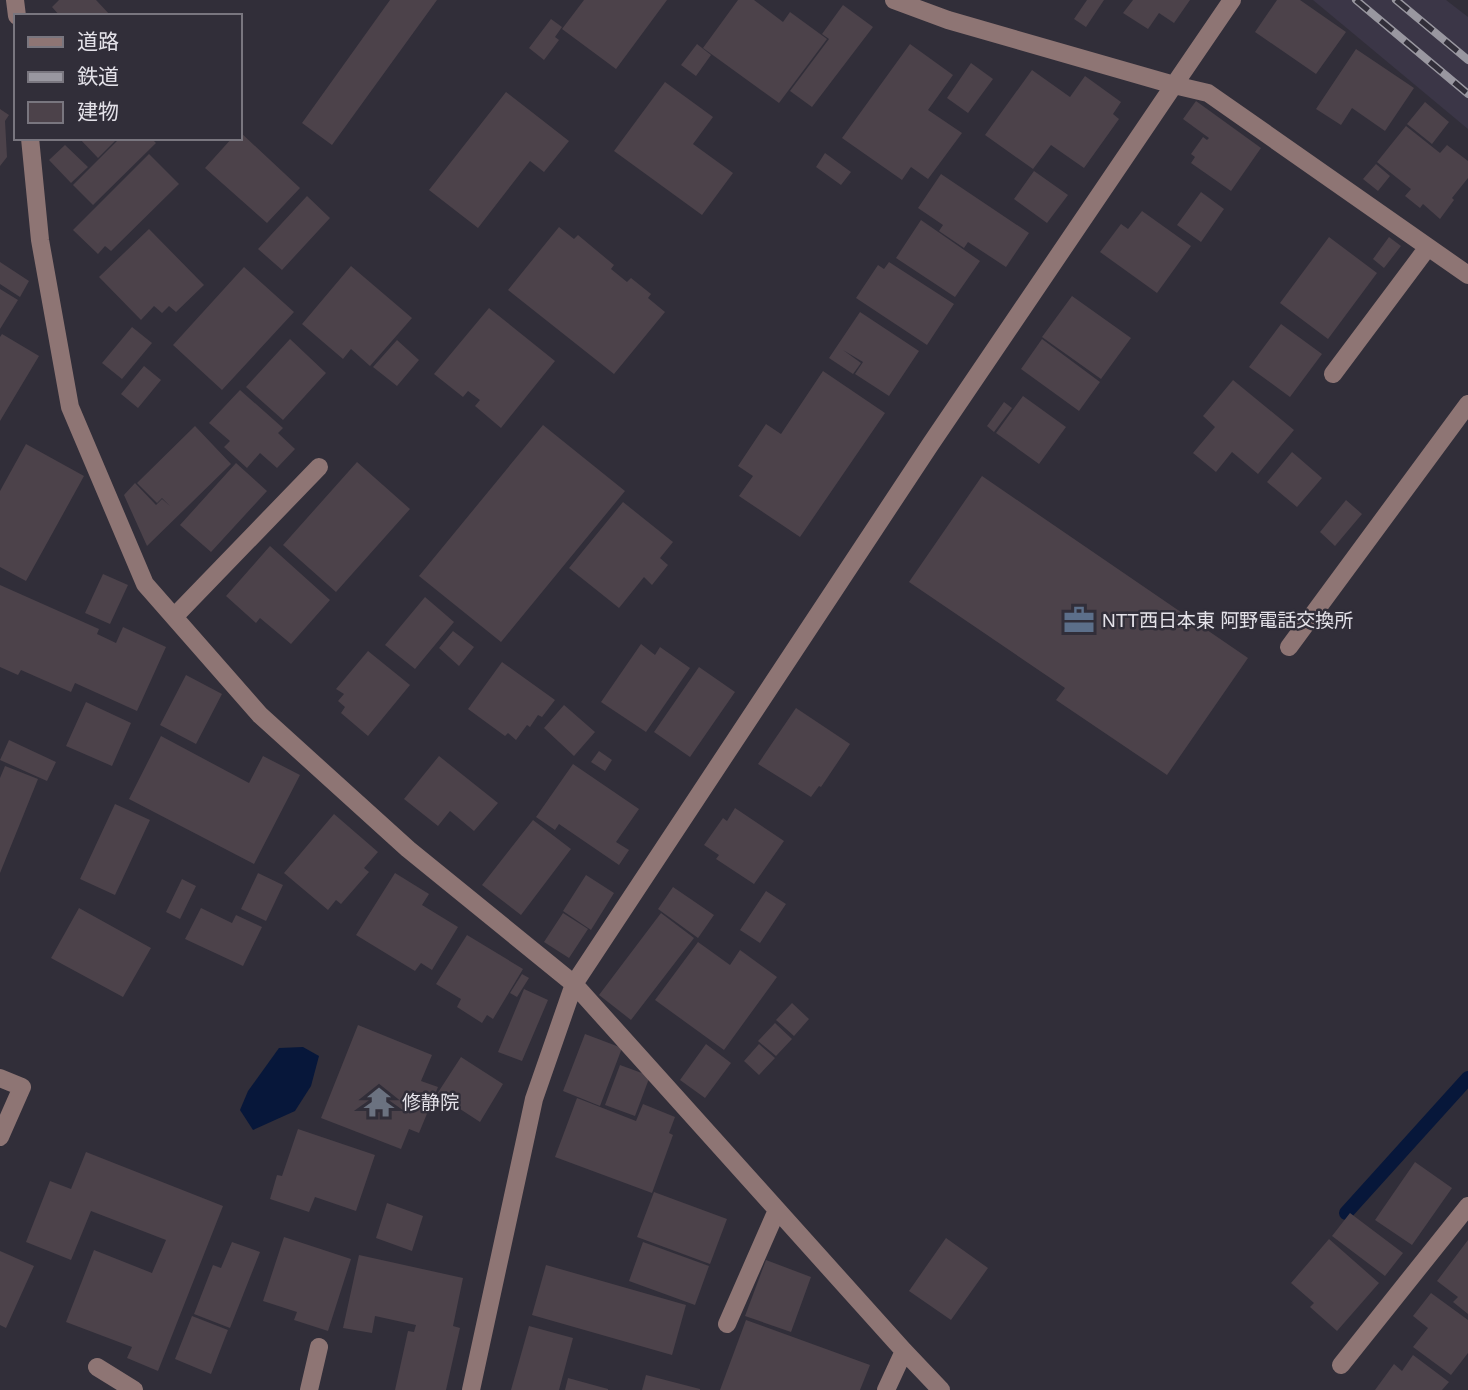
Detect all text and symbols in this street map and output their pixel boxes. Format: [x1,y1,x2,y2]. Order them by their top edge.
legend [14,14,242,140]
text: 道路 [77,30,119,53]
text: 鉄道 [77,65,119,88]
text: 建物 [77,100,119,123]
office icon: NTT西日本東 阿野電話交換所 [1062,603,1096,637]
place label: NTT西日本東 阿野電話交換所 [1102,610,1353,631]
temple icon: 修静院 [362,1085,396,1119]
place label: 修静院 [402,1092,459,1113]

